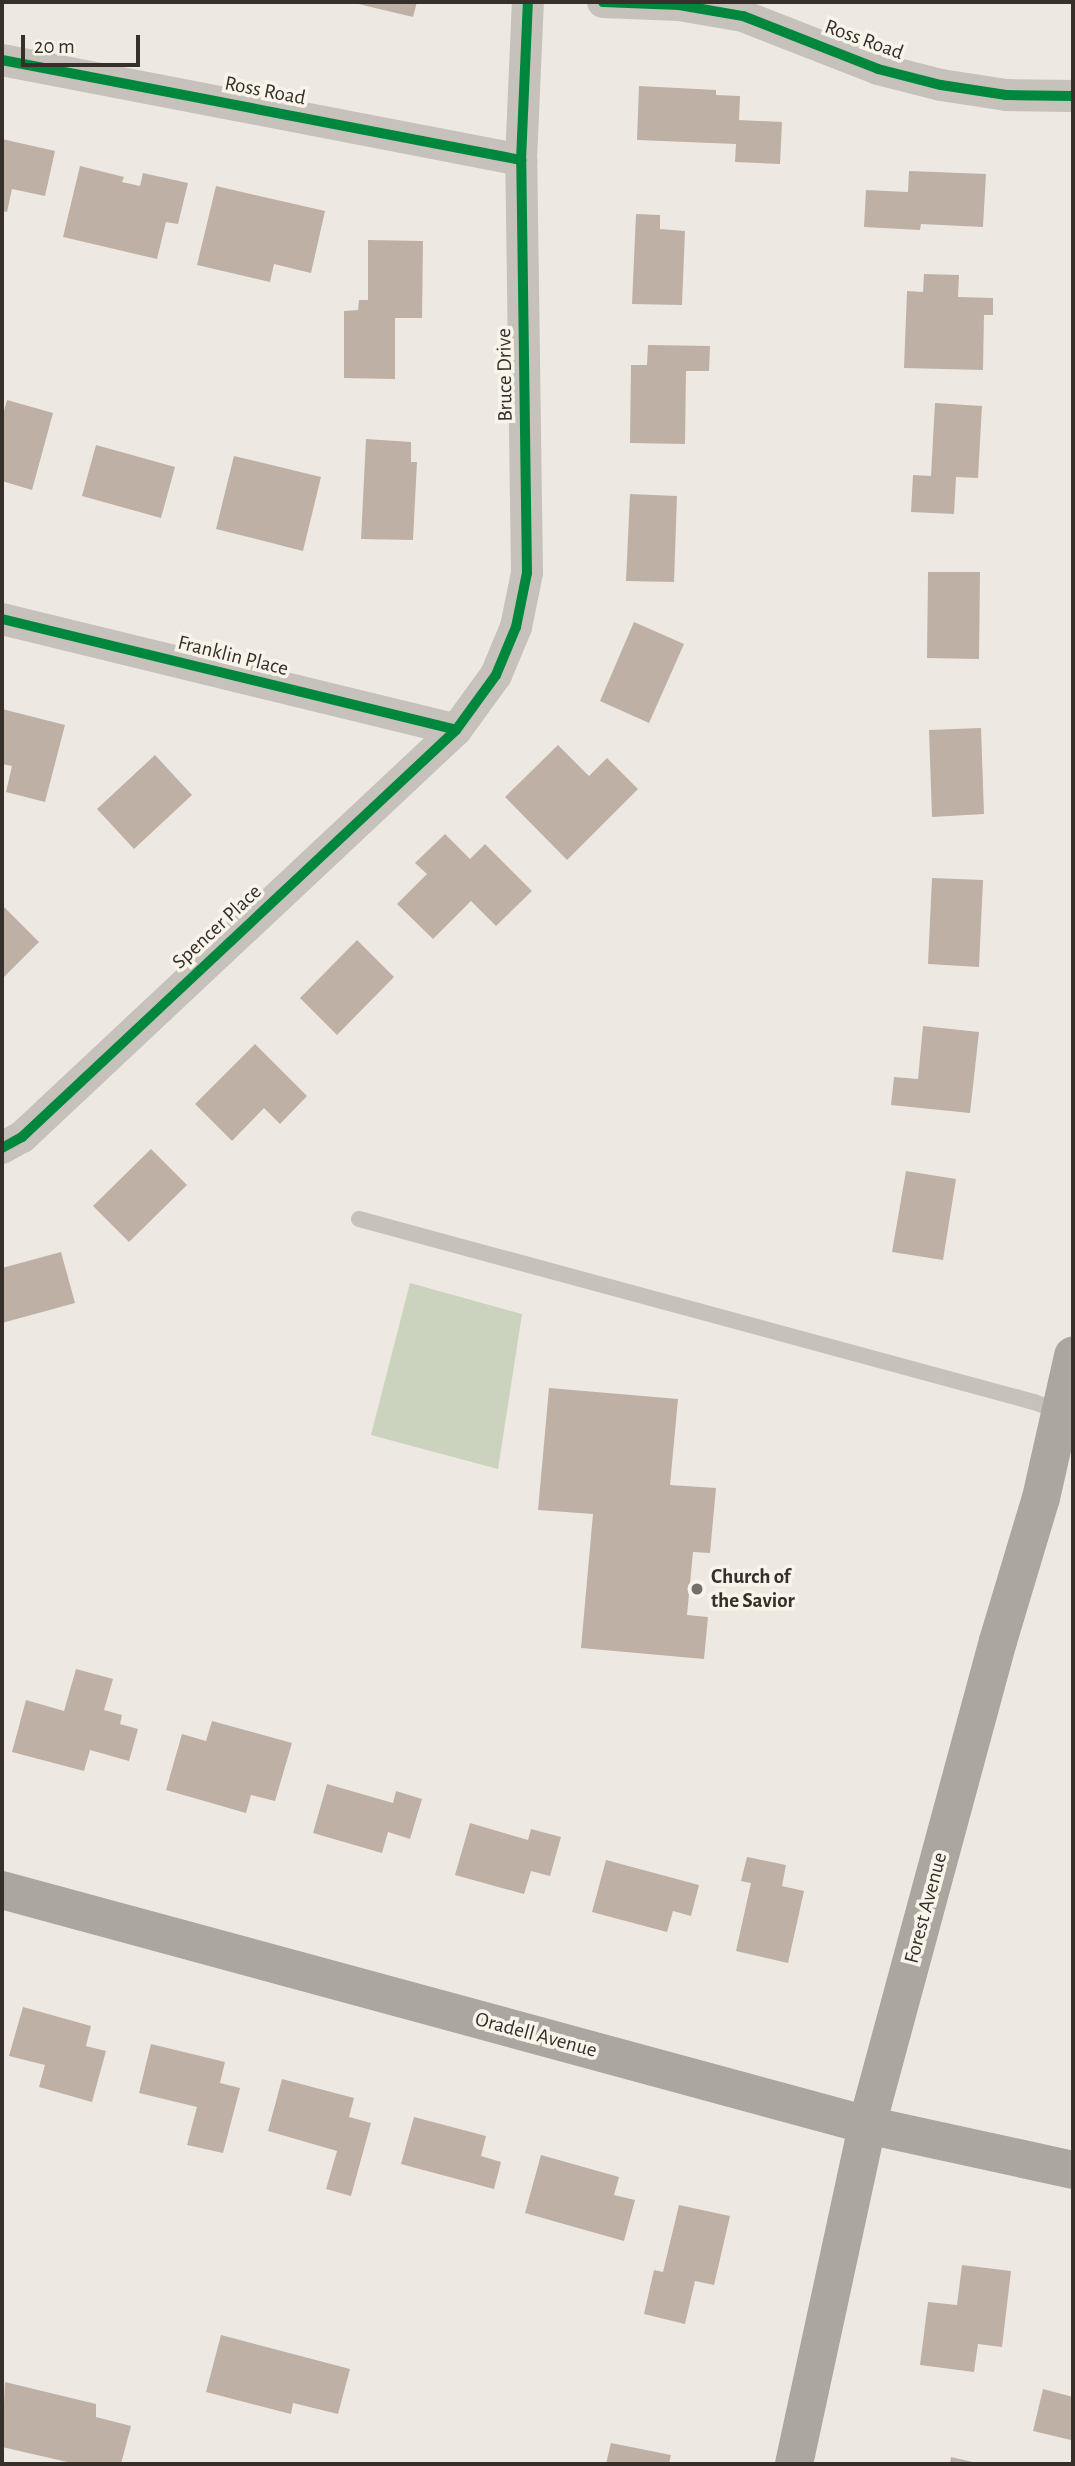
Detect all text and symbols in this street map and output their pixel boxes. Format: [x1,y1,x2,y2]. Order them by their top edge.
street label: Ross Road [821,14,907,66]
scale bar [24,21,144,65]
text: 20 m [34,36,75,57]
street label: Ross Road [222,71,308,111]
street label: Bruce Drive [492,328,518,422]
street label: Franklin Place [175,630,291,682]
street label: Spencer Place [167,879,267,975]
place label: Church of the Savior [711,1564,795,1614]
marker: Church of the Savior [689,1581,705,1597]
street label: Forest Avenue [899,1850,953,1966]
street label: Oradell Avenue [472,2007,600,2063]

